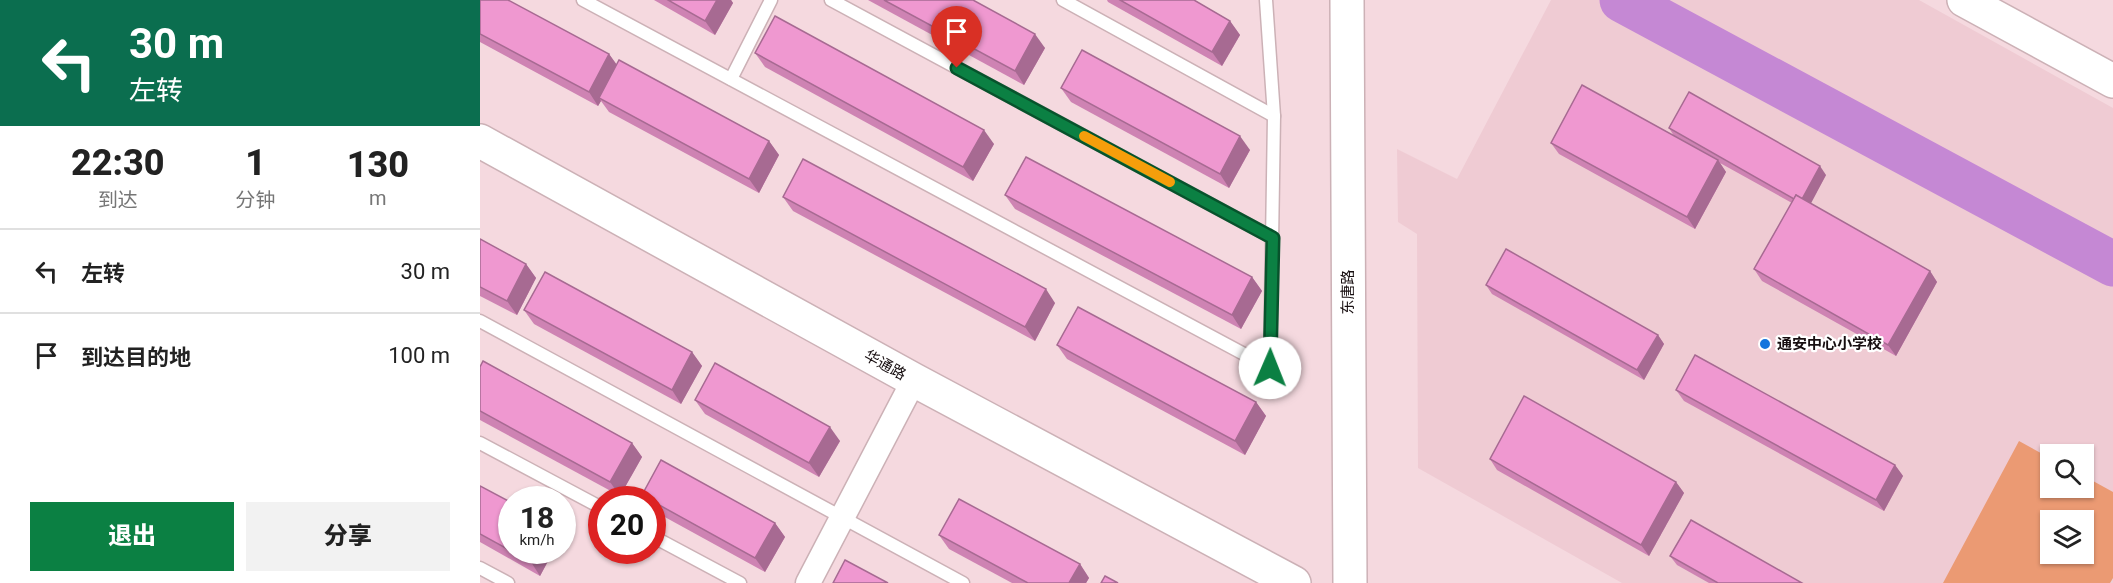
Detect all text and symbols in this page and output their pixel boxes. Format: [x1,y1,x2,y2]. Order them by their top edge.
pin [931,6,982,68]
icon: arrive [940,15,973,48]
text: 30 m [129,19,224,68]
icon: left [30,24,108,102]
text: 左转 [129,75,183,107]
text: 22:30 [71,142,165,184]
text: 1 [245,142,266,184]
text: 130 [347,144,409,186]
text: m [369,186,387,210]
text: 到达 [98,188,138,212]
text: 分钟 [236,188,276,212]
icon: left [30,255,63,288]
text: 30 m [401,259,450,284]
text: 左转 [81,261,125,286]
street label: 东唐路 [1339,269,1357,315]
place label: 通安中心小学校 [1777,335,1882,353]
position arrow [1238,336,1302,400]
marker: 通安中心小学校 [1758,337,1772,351]
icon: arrive [30,339,63,372]
text: 100 m [388,343,450,368]
text: 到达目的地 [81,345,191,370]
street label: 华通路 [861,346,909,384]
map controls [2040,444,2094,564]
button: search [2040,444,2094,498]
speed limit sign: 20 [588,486,666,564]
text: 18 [520,500,554,535]
button: 退出 [30,502,234,571]
button: 分享 [246,502,450,571]
button: layers [2040,510,2094,564]
text: km/h [519,531,555,549]

